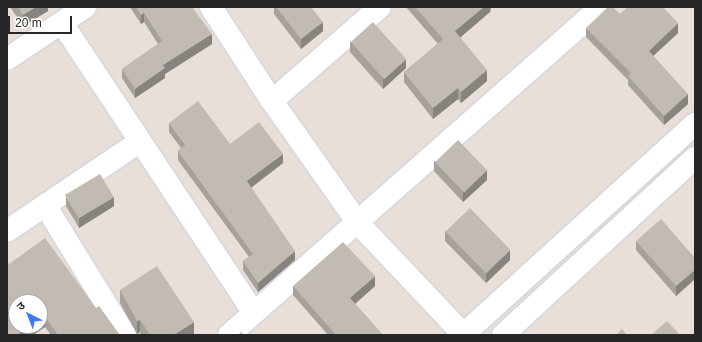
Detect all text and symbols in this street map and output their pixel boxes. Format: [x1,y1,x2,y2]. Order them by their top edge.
scale bar [10,8,74,34]
text: 20 m [15,16,42,30]
north arrow [8,294,48,334]
text: उ [14,299,27,312]

